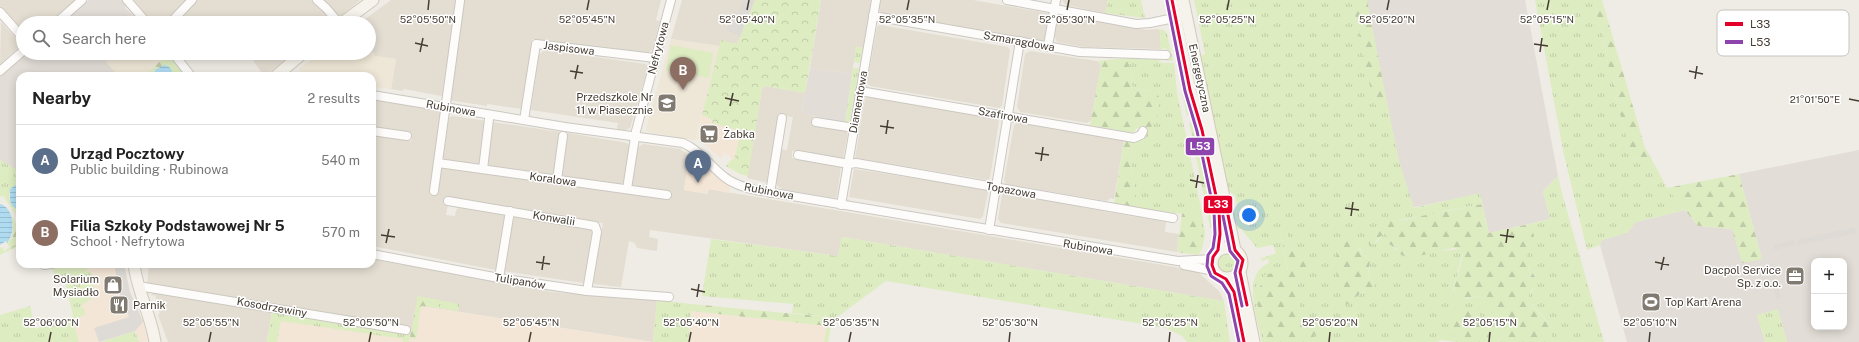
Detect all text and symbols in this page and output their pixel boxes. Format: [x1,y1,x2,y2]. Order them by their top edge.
legend [1717,10,1849,56]
text: 52°05'50"N [400,13,456,25]
text: 52°05'45"N [559,13,615,25]
text: 52°05'40"N [719,13,775,25]
text: 52°05'35"N [879,13,935,25]
text: 52°05'30"N [1039,13,1095,25]
text: 52°05'25"N [1199,13,1255,25]
text: 52°05'20"N [1359,13,1415,25]
text: 52°05'15"N [1520,13,1574,25]
search box [16,16,376,60]
text: L33 [1750,18,1770,30]
street label: Nefrytowa [645,20,671,76]
icon: search [30,27,52,49]
street label: Szmaragdowa [982,29,1056,53]
text: Search here [62,30,146,47]
text: L53 [1750,36,1770,48]
street label: Jaspisowa [543,39,595,57]
street label: Energetyczna [1187,43,1213,113]
pin: B [670,57,696,90]
street label: Diamentowa [847,70,869,134]
text: Nearby [32,88,91,108]
text: 2 results [308,91,360,106]
place label: Przedszkole Nr 11 w Piasecznie [576,91,653,116]
school or university icon: Przedszkole Nr 11 w Piasecznie [656,92,678,114]
text: 21°01'50"E [1790,93,1840,105]
street label: Rubinowa [425,98,477,118]
street label: Szafirowa [977,105,1029,125]
supermarket icon: Żabka [698,123,720,145]
place label: Żabka [723,127,755,140]
line badge: L53 [1185,137,1215,156]
text: L53 [1189,140,1211,152]
text: Urząd Pocztowy [70,145,185,162]
pin: A [685,150,711,183]
text: A [40,153,50,168]
text: 540 m [321,153,360,168]
text: Public building · Rubinowa [70,162,228,177]
street label: Koralowa [529,170,577,188]
street label: Rubinowa [743,180,795,202]
street label: Topazowa [985,180,1037,200]
line badge: L33 [1203,195,1233,214]
text: L33 [1208,198,1228,210]
your location [1239,205,1259,225]
street label: Konwalii [532,209,576,227]
text: Filia Szkoły Podstawowej Nr 5 [70,217,285,234]
text: B [41,225,49,240]
text: 570 m [322,225,360,240]
text: School · Nefrytowa [70,234,185,249]
street label: Rubinowa [1062,237,1114,257]
map controls [1811,258,1847,330]
button: + [1811,258,1847,294]
place label: Dacpol Service Sp. z o.o. [1704,264,1781,289]
office icon: Dacpol Service Sp. z o.o. [1784,265,1806,287]
street label: Tulipanów [493,271,547,291]
place label: Solarium Mysiadło [53,273,99,298]
shop icon: Solarium Mysiadło [102,274,124,296]
sports icon: Top Kart Arena [1640,291,1662,313]
restaurant icon: Parnik [108,294,130,316]
button: − [1811,294,1847,330]
street label: Kosodrzewiny [236,295,308,319]
place label: Top Kart Arena [1665,296,1741,308]
place label: Parnik [133,299,166,311]
text: 52°06'00"N [23,316,79,328]
text: 52°05'55"N [183,316,239,328]
text: 52°05'50"N [343,316,399,328]
text: 52°05'45"N [503,316,559,328]
text: 52°05'40"N [663,316,719,328]
text: 52°05'35"N [823,316,879,328]
text: 52°05'30"N [982,316,1038,328]
text: 52°05'25"N [1142,316,1198,328]
text: 52°05'20"N [1302,316,1358,328]
text: 52°05'15"N [1463,316,1517,328]
text: 52°05'10"N [1623,316,1677,328]

